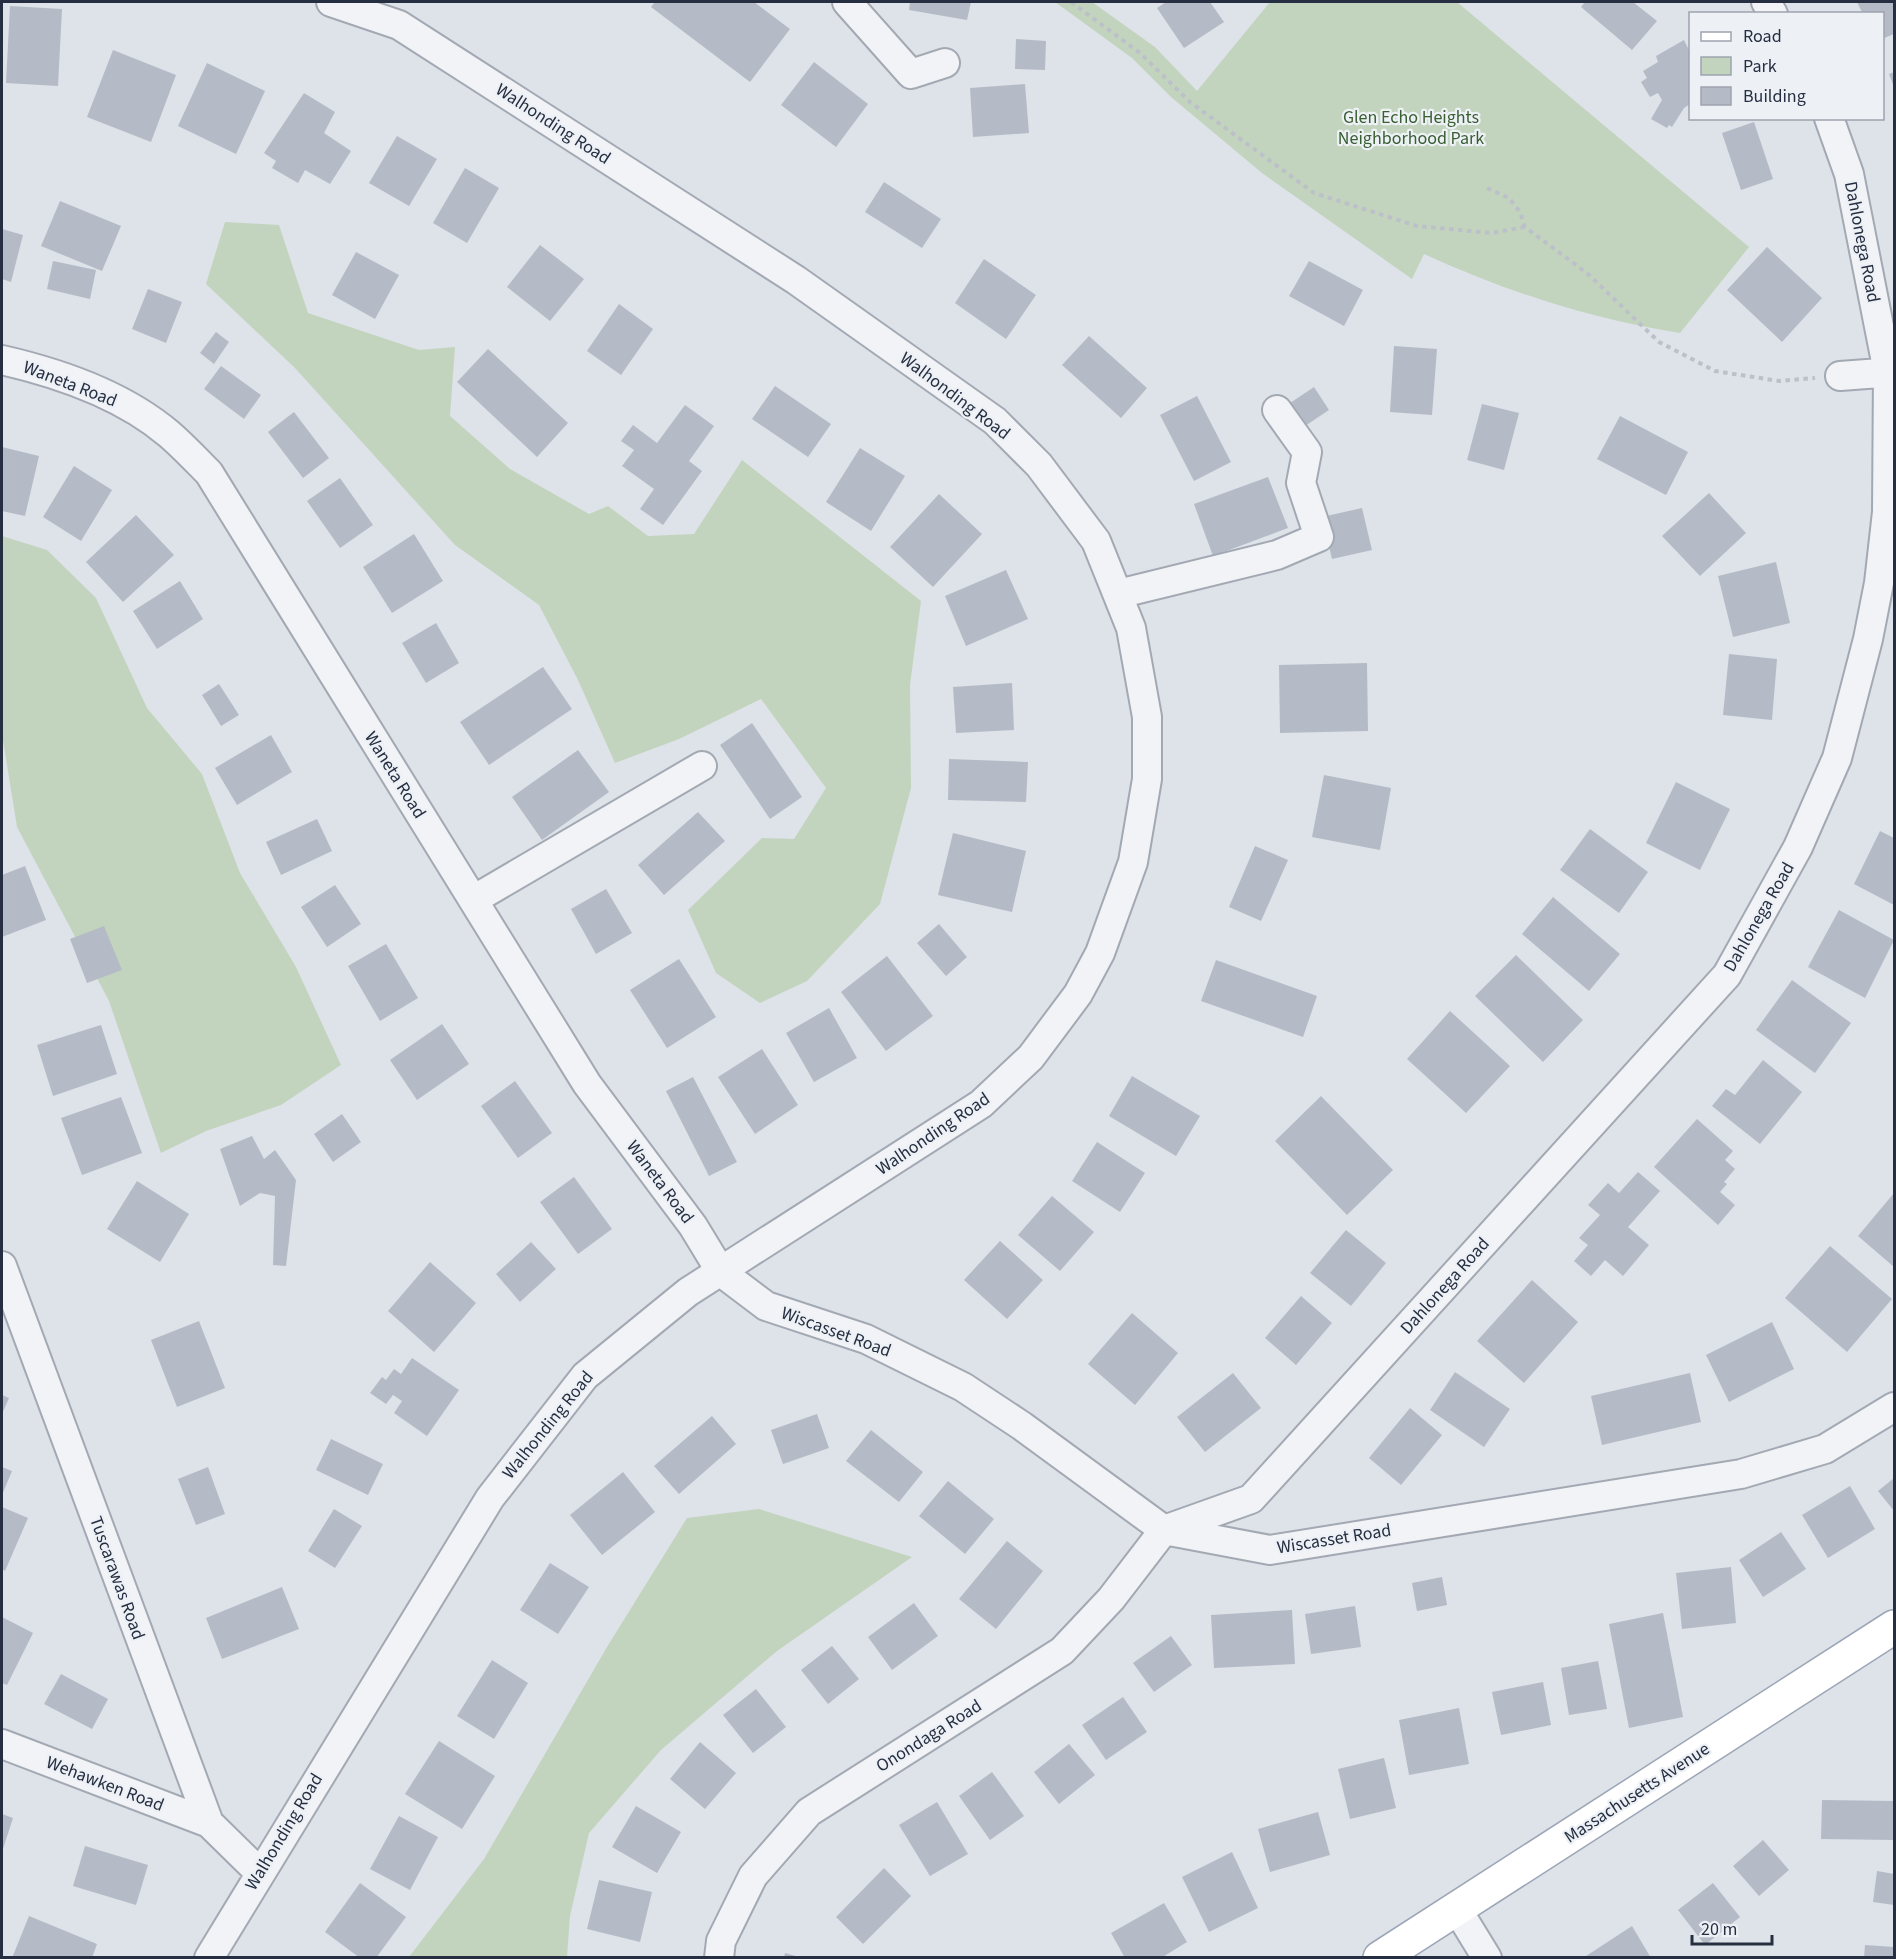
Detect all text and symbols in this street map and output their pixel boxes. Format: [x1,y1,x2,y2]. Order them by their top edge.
legend [1689,12,1884,120]
text: Road [1743,24,1782,49]
text: Park [1743,54,1777,79]
street label: Walhonding Road [491,77,615,171]
text: Building [1743,84,1806,109]
park label: Glen Echo Heights Neighborhood Park [1338,105,1484,151]
street label: Dahlonega Road [1838,179,1886,305]
street label: Walhonding Road [895,346,1015,446]
street label: Waneta Road [20,355,120,413]
street label: Waneta Road [358,727,432,823]
street label: Dahlonega Road [1717,858,1801,976]
street label: Walhonding Road [871,1087,995,1181]
street label: Waneta Road [620,1135,700,1229]
street label: Dahlonega Road [1395,1232,1495,1340]
street label: Wiscasset Road [778,1301,894,1363]
street label: Walhonding Road [497,1366,599,1484]
street label: Tuscarawas Road [83,1513,151,1643]
street label: Wiscasset Road [1275,1518,1393,1560]
street label: Onondaga Road [871,1693,987,1779]
street label: Massachusetts Avenue [1559,1737,1715,1849]
street label: Wehawken Road [42,1750,168,1818]
street label: Walhonding Road [239,1769,329,1895]
scale bar [1692,1908,1772,1946]
text: 20 m [1701,1917,1737,1942]

